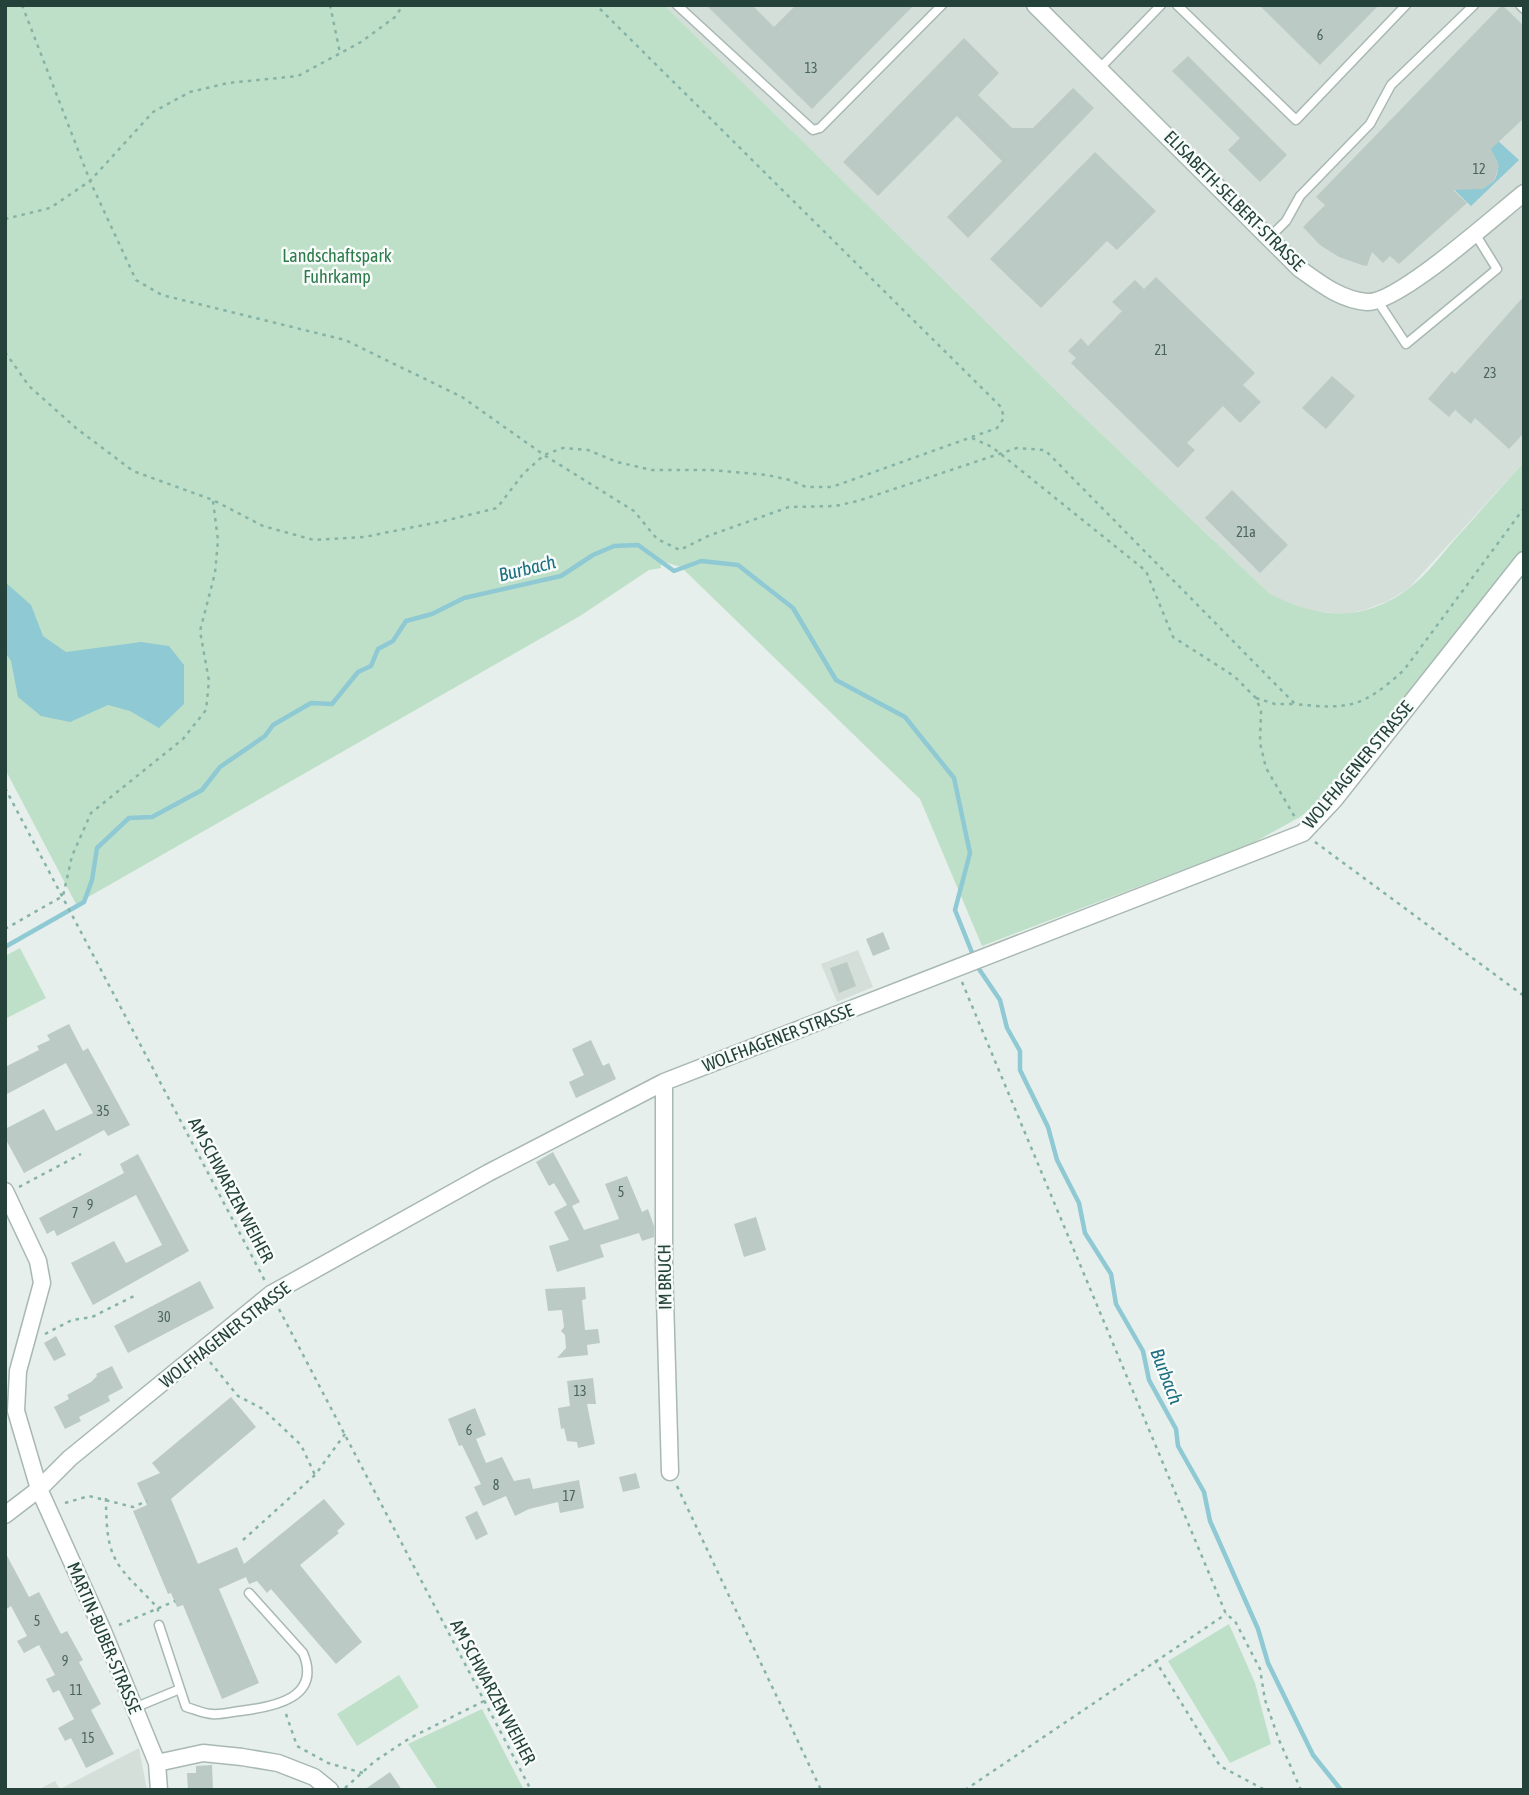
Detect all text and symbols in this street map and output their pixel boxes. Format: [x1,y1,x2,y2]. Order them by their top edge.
house number: 6 [1317,27,1324,43]
house number: 13 [804,60,818,76]
street label: ELISABETH-SELBERT-STRASSE [1160,126,1309,275]
house number: 12 [1472,161,1486,177]
park label: Landschaftspark Fuhrkamp [282,245,392,287]
house number: 21 [1154,342,1168,358]
house number: 23 [1483,365,1497,381]
house number: 21a [1236,524,1256,540]
water label: Burbach [496,550,558,586]
street label: WOLFHAGENER STRASSE [1298,696,1417,833]
street label: WOLFHAGENER STRASSE [699,999,857,1076]
house number: 35 [96,1103,110,1119]
street label: AM SCHWARZEN WEIHER [184,1114,279,1266]
house number: 5 [618,1184,624,1200]
house number: 9 [87,1197,93,1213]
house number: 7 [72,1205,78,1221]
street label: IM BRUCH [653,1244,676,1310]
street label: WOLFHAGENER STRASSE [155,1277,294,1392]
house number: 30 [157,1309,171,1325]
water label: Burbach [1146,1345,1188,1407]
house number: 13 [573,1383,587,1399]
house number: 6 [466,1422,473,1438]
house number: 8 [493,1477,500,1493]
house number: 17 [562,1488,576,1504]
street label: MARTIN-BUBER-STRASSE [63,1559,146,1717]
house number: 5 [34,1613,40,1629]
street label: AM SCHWARZEN WEIHER [446,1616,541,1768]
house number: 9 [62,1653,68,1669]
house number: 11 [69,1682,83,1698]
house number: 15 [81,1730,95,1746]

